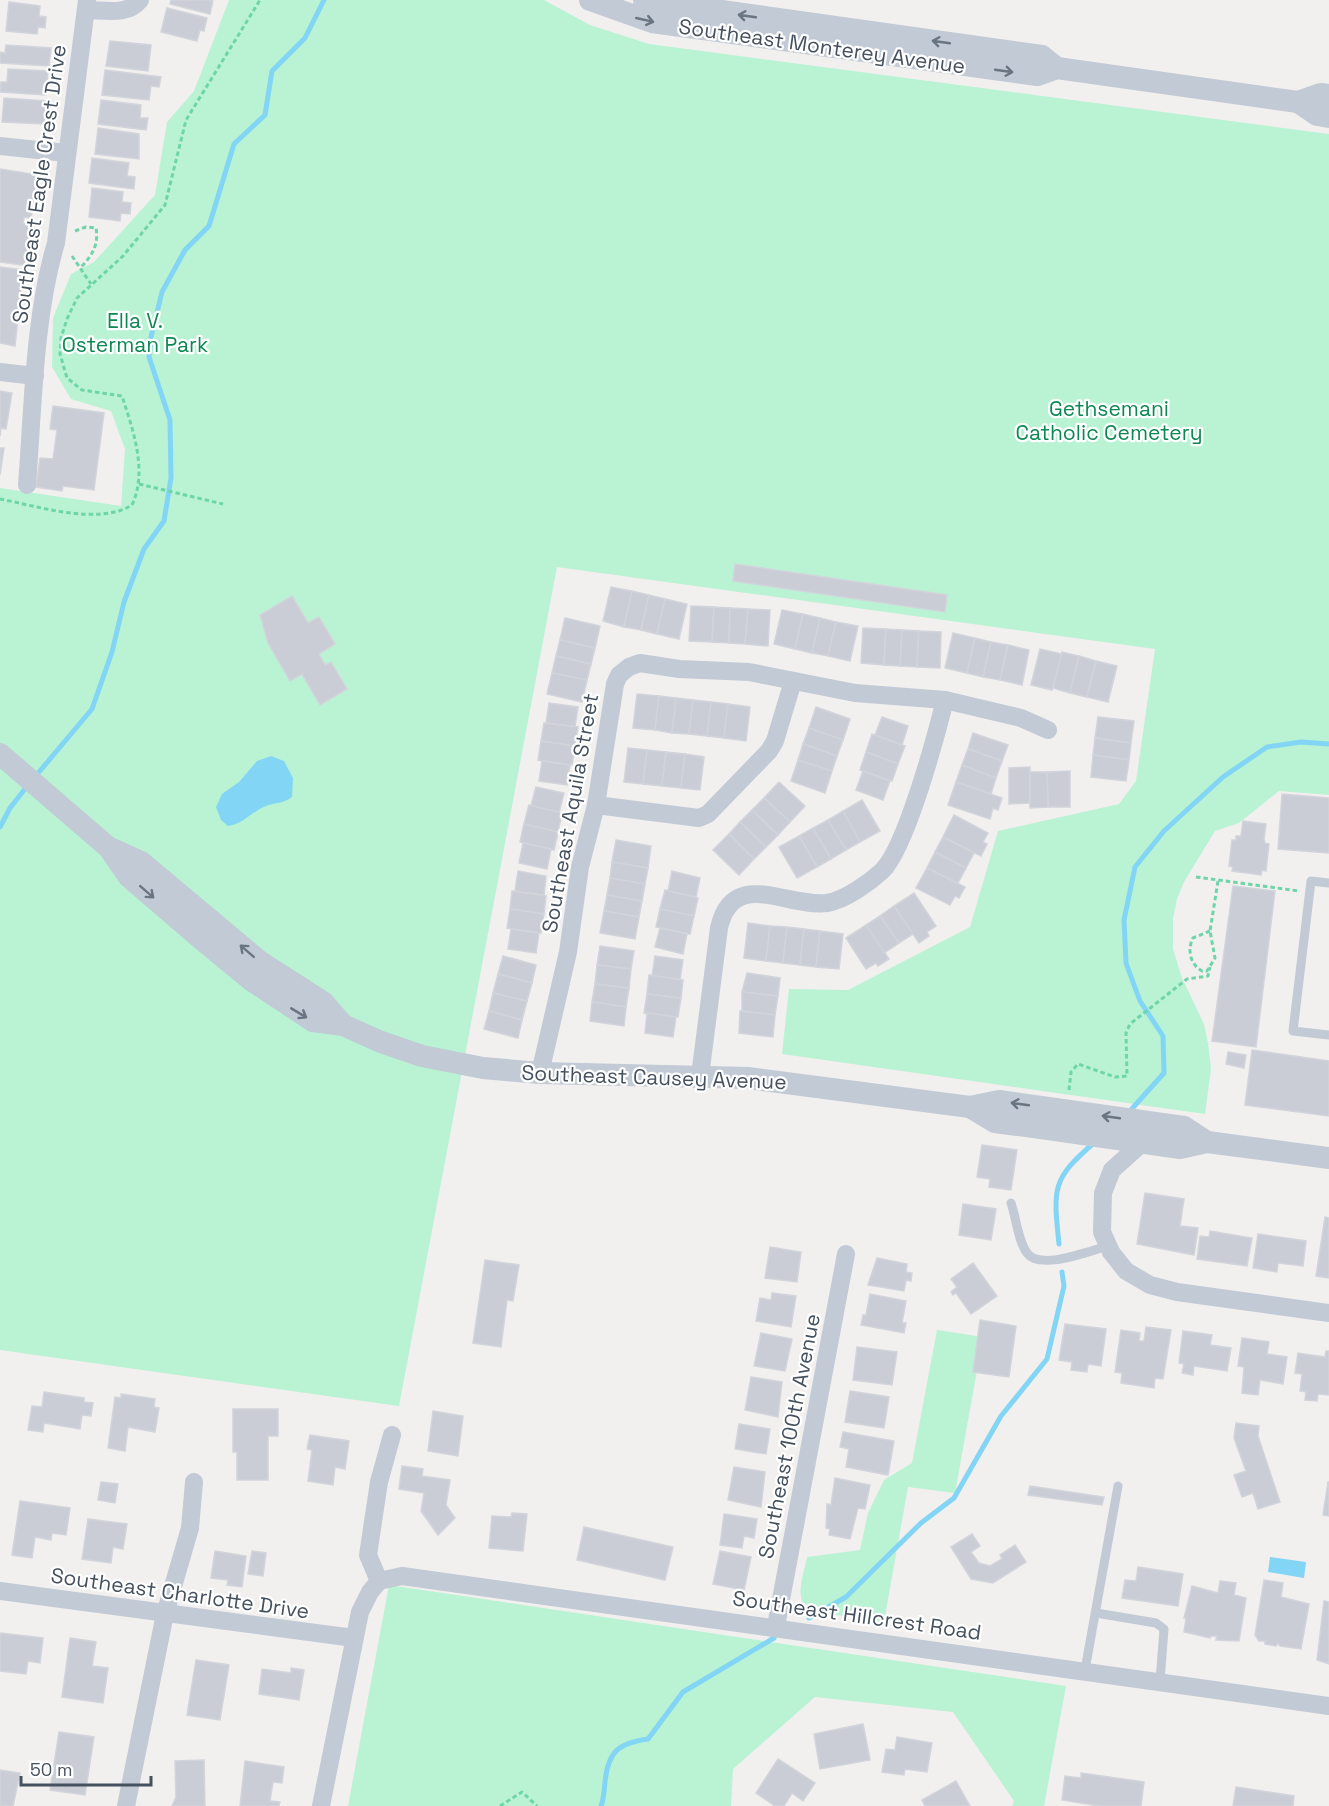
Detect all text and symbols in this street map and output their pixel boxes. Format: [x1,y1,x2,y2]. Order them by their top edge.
one-way arrow [738,10,758,21]
street label: Southeast Monterey Avenue [677,13,967,79]
one-way arrow [635,14,654,26]
one-way arrow [931,37,951,48]
street label: Southeast Eagle Crest Drive [6,43,72,325]
one-way arrow [993,65,1013,76]
park label: Ella V. Osterman Park [62,307,208,358]
park label: Gethsemani Catholic Cemetery [1015,395,1203,446]
street label: Southeast Aquila Street [536,691,604,935]
one-way arrow [139,885,154,899]
one-way arrow [240,944,255,958]
one-way arrow [290,1007,307,1019]
street label: Southeast Causey Avenue [521,1059,787,1095]
one-way arrow [1011,1098,1031,1109]
one-way arrow [1101,1111,1121,1122]
street label: Southeast 100th Avenue [752,1311,826,1561]
street label: Southeast Charlotte Drive [49,1561,311,1625]
street label: Southeast Hillcrest Road [731,1584,983,1646]
scale bar [21,1749,152,1787]
text: 50 m [30,1758,72,1781]

